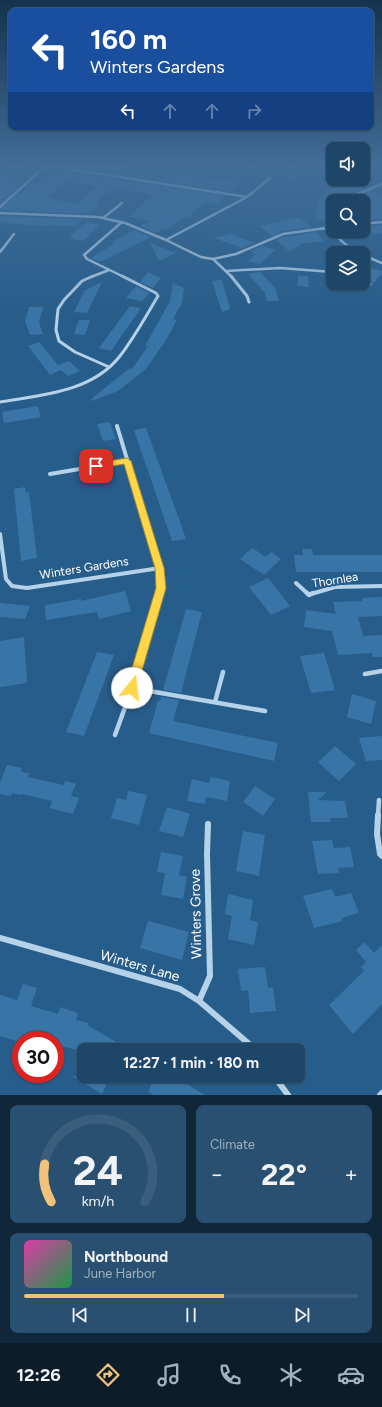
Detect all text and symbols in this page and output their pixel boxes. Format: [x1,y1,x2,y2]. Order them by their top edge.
text: 160 m [90,22,167,56]
icon: left [24,24,76,76]
text: Winters Gardens [90,56,225,78]
icon: left [117,100,139,122]
icon: ahead [159,100,181,122]
icon: ahead [201,100,223,122]
icon: right [243,100,265,122]
map controls [326,142,370,290]
button: sound [326,142,370,186]
button: search [326,194,370,238]
button: layers [326,246,370,290]
pin [79,449,113,483]
icon: arrive [85,455,107,477]
street label: Winters Gardens [39,554,130,582]
street label: Thornlea [311,569,359,591]
position arrow [111,667,153,709]
street label: Winters Grove [187,868,205,959]
street label: Winters Lane [98,947,182,986]
speed limit sign: 30 [12,1031,64,1083]
text: 12:27 · 1 min · 180 m [123,1054,259,1072]
text: Climate [210,1137,255,1152]
text: 24 [73,1145,123,1195]
text: 22° [261,1156,307,1193]
text: − [210,1161,224,1188]
text: + [344,1161,358,1188]
text: km/h [82,1192,114,1210]
text: Northbound [84,1248,168,1266]
text: June Harbor [84,1266,156,1281]
icon: previous [69,1304,91,1326]
icon: pause [180,1304,202,1326]
icon: next [291,1304,313,1326]
icon: directions [94,1361,122,1389]
icon: music [155,1361,183,1389]
icon: phone [216,1361,244,1389]
icon: climate [277,1361,305,1389]
icon: car [337,1361,365,1389]
text: 12:26 [16,1364,61,1386]

